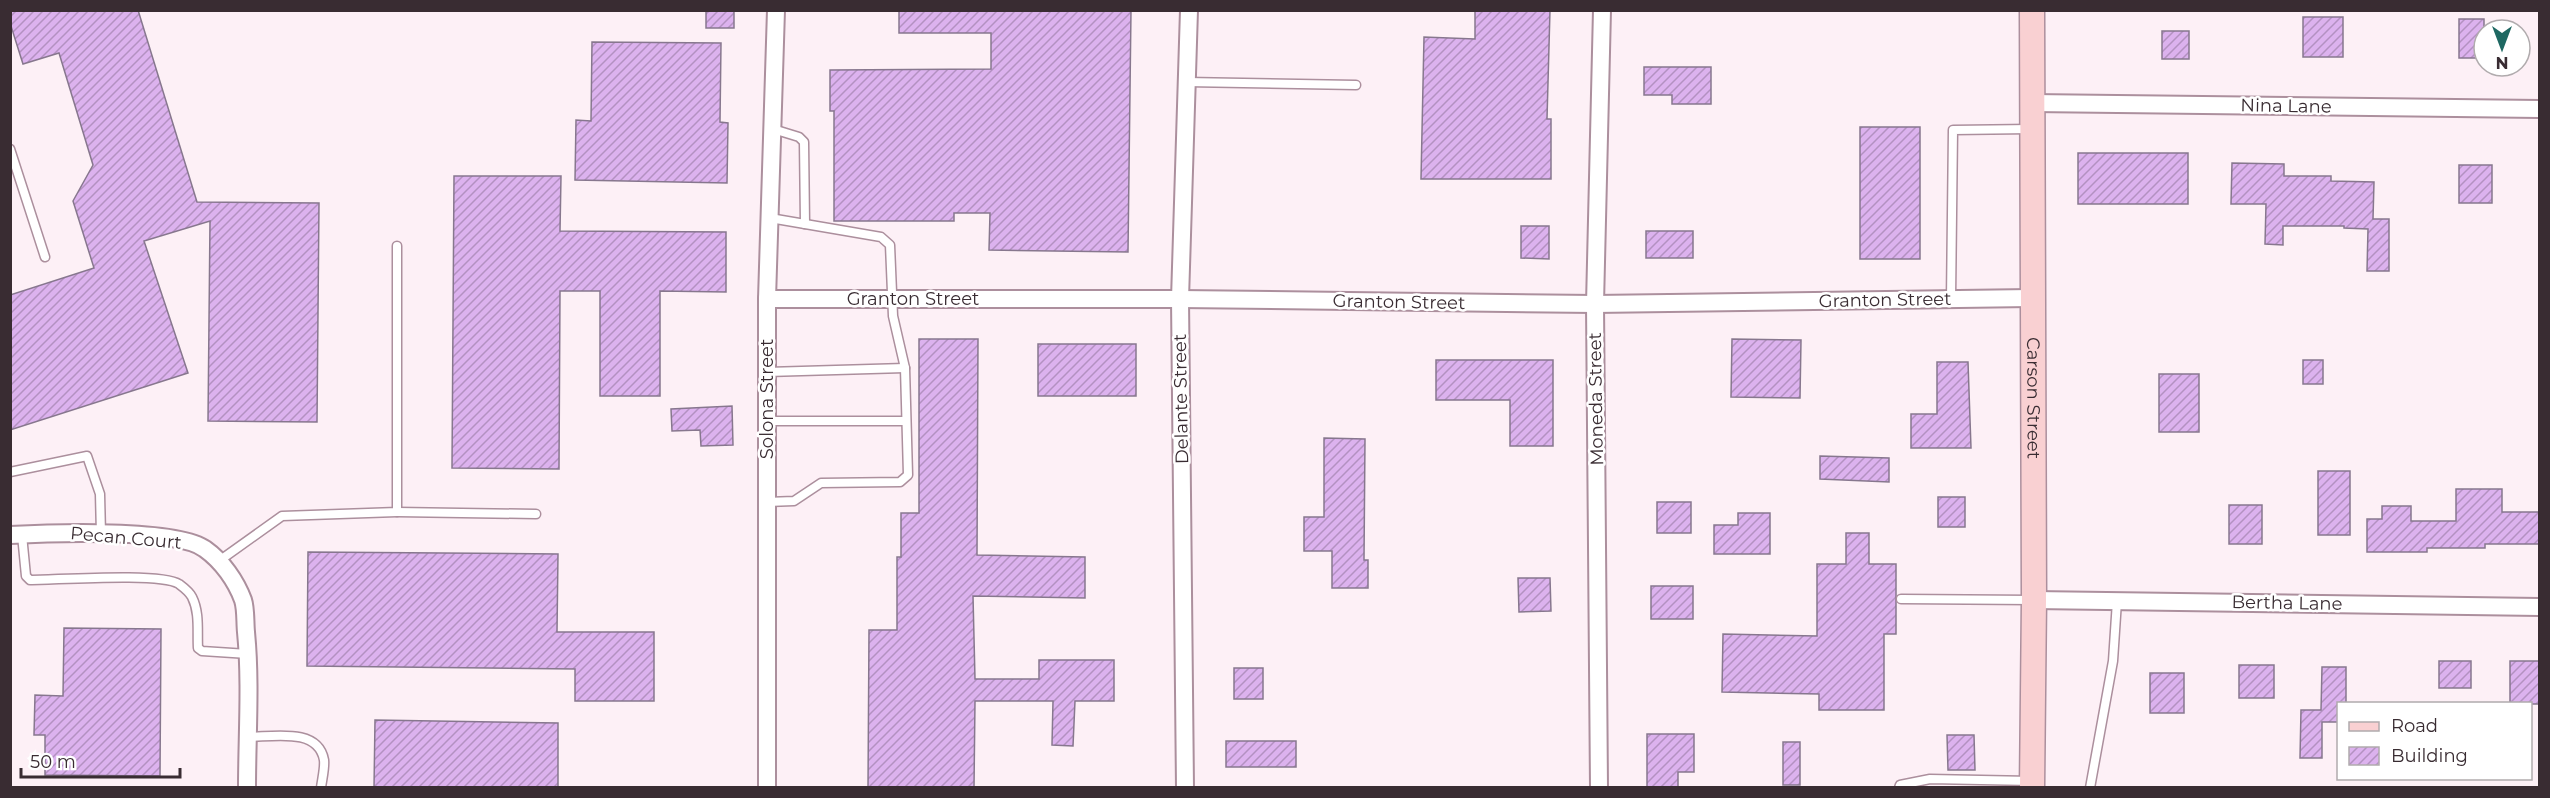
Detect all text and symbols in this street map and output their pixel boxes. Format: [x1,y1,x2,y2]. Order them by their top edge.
north arrow [2472,18,2532,78]
text: N [2496,53,2508,72]
street label: Nina Lane [2240,94,2332,118]
street label: Granton Street [847,288,979,310]
street label: Granton Street [1818,288,1952,312]
street label: Granton Street [1332,290,1466,314]
street label: Moneda Street [1584,332,1608,466]
street label: Delante Street [1169,334,1193,464]
street label: Carson Street [2022,337,2045,459]
street label: Solona Street [756,339,778,459]
street label: Pecan Court [69,522,183,554]
street label: Bertha Lane [2231,591,2343,615]
legend [2337,702,2532,780]
text: Road [2391,715,2438,737]
scale bar [21,741,180,779]
text: Building [2391,745,2468,767]
text: 50 m [30,751,76,773]

